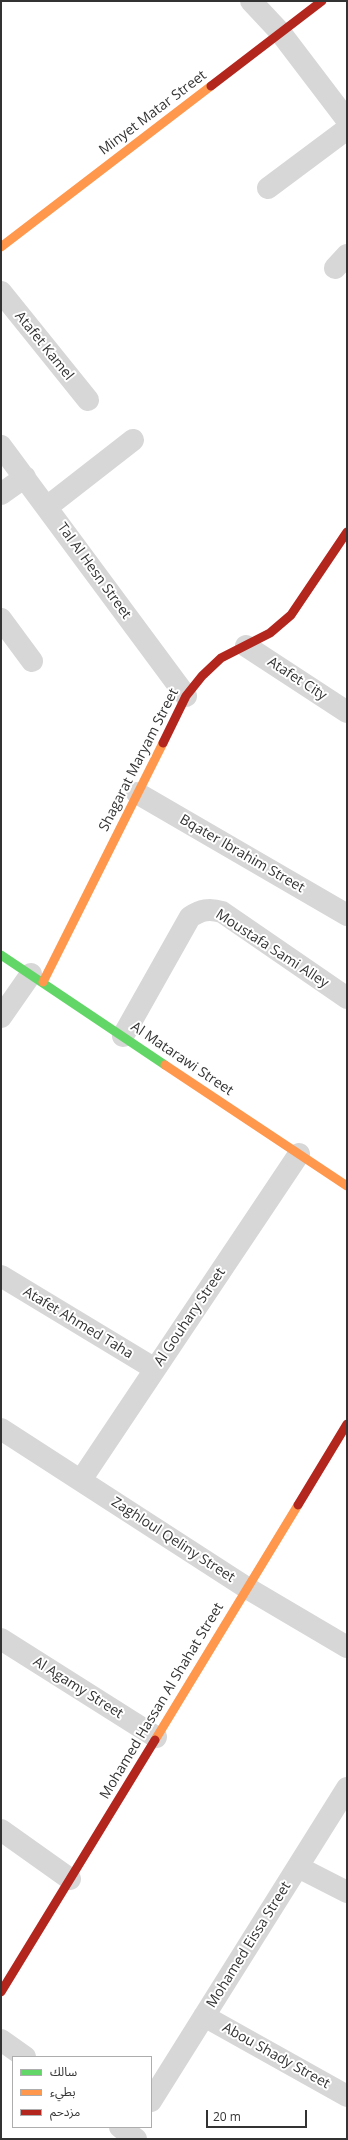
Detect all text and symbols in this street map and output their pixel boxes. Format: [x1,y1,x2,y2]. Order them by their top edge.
street label: Minyet Matar Street [96,67,210,159]
street label: Atafet Kamel [11,308,77,384]
street label: Tal Al Hesn Street [53,520,135,622]
street label: Atafet City [264,654,330,704]
street label: Shagarat Maryam Street [96,686,182,834]
street label: Bqater Ibrahim Street [177,811,307,897]
street label: Moustafa Sami Alley [212,906,332,992]
street label: Al Matarawi Street [128,1019,236,1099]
street label: Al Gouhary Street [151,1265,229,1369]
street label: Atafet Ahmed Taha [20,1284,136,1362]
street label: Zaghloul Qeliny Street [108,1494,238,1586]
street label: Mohamed Hassan Al Shahat Street [97,1600,227,1802]
street label: Al Agamy Street [30,1654,126,1722]
street label: Mohamed Eissa Street [203,1879,295,2011]
street label: Abou Shady Street [219,2019,333,2093]
legend [12,2056,152,2128]
text: سالك [50,2063,77,2080]
text: بطيء [50,2083,76,2100]
scale bar [208,2102,309,2128]
text: مزدحم [50,2103,80,2120]
text: 20 m [213,2108,241,2125]

